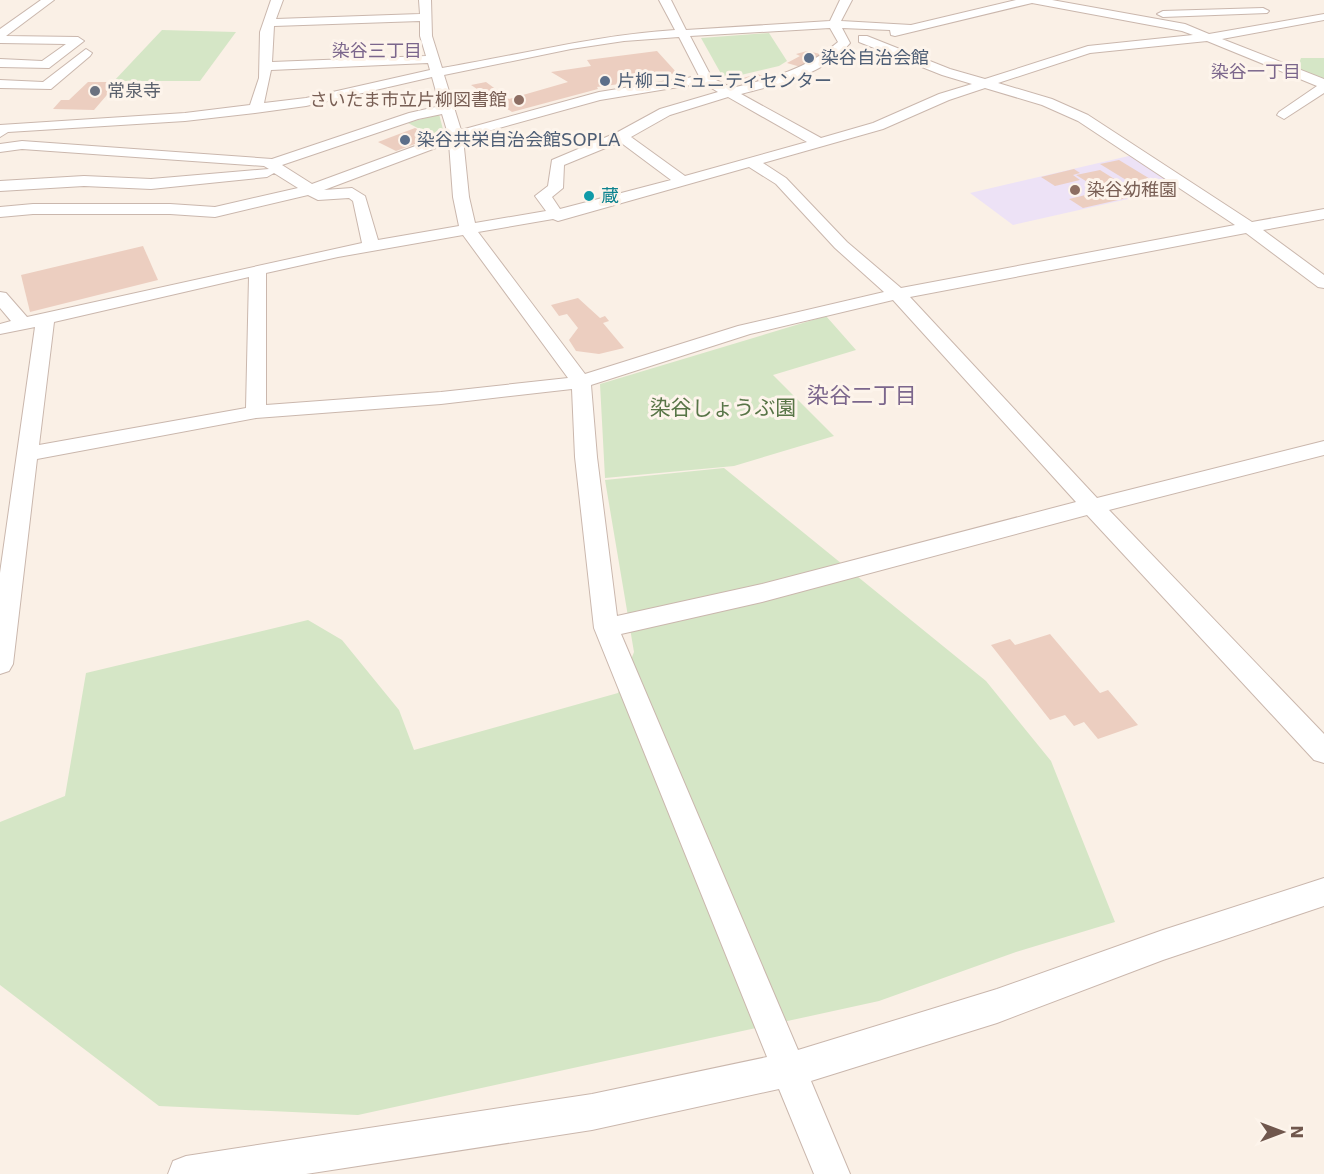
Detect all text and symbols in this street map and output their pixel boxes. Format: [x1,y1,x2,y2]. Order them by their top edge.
district label: 染谷三丁目 [332,40,422,61]
place label: 染谷自治会館 [821,47,929,68]
marker: 染谷自治会館 [802,51,816,65]
district label: 染谷一丁目 [1211,61,1301,82]
place label: 片柳コミュニティセンター [617,70,832,91]
marker: 片柳コミュニティセンター [598,74,612,88]
place label: 常泉寺 [107,80,161,101]
marker: 常泉寺 [88,84,102,98]
place label: さいたま市立片柳図書館 [310,89,507,110]
marker: さいたま市立片柳図書館 [512,93,526,107]
place label: 染谷共栄自治会館SOPLA [417,129,621,150]
marker: 染谷共栄自治会館SOPLA [398,133,412,147]
place label: 染谷幼稚園 [1087,179,1177,200]
marker: 染谷幼稚園 [1068,183,1082,197]
place label: 蔵 [601,185,619,206]
marker: 蔵 [582,189,596,203]
district label: 染谷二丁目 [807,383,917,408]
park label: 染谷しょうぶ園 [650,396,797,420]
north arrow [1252,1102,1312,1162]
text: N [1287,1125,1306,1139]

